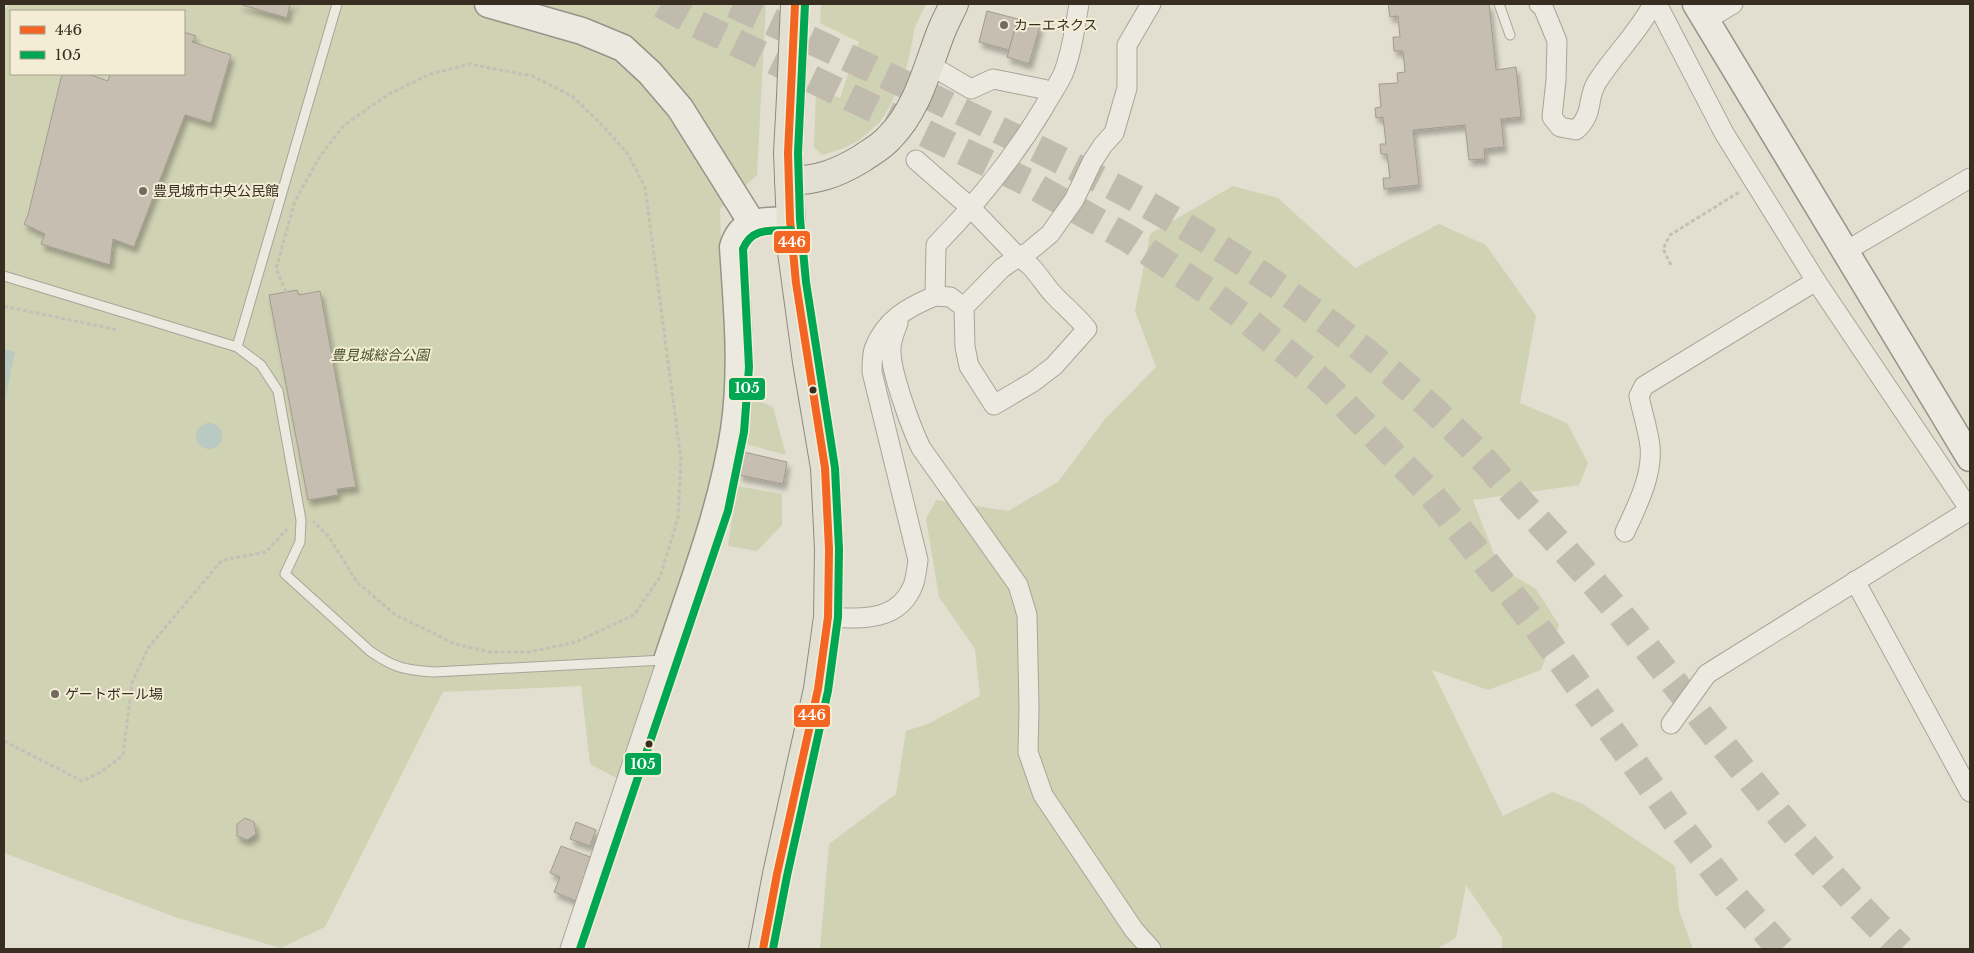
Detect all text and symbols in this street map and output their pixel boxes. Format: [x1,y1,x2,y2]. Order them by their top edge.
legend [10,10,185,75]
place label: カーエネクス [1014,16,1098,34]
marker: カーエネクス [998,19,1010,31]
text: 446 [55,20,82,39]
text: 105 [55,45,81,64]
place label: 豊見城市中央公民館 [153,182,279,200]
marker: 豊見城市中央公民館 [137,185,149,197]
line badge: 446 [773,230,811,254]
text: 446 [778,233,806,251]
park label: 豊見城総合公園 [331,346,431,364]
line badge: 105 [728,377,766,401]
text: 105 [734,379,760,397]
unlabelled marker [808,385,818,395]
place label: ゲートボール場 [65,685,163,703]
marker: ゲートボール場 [49,688,61,700]
line badge: 446 [793,704,831,728]
text: 446 [798,706,826,724]
unlabelled marker [644,739,654,749]
line badge: 105 [624,752,662,776]
text: 105 [630,755,656,773]

